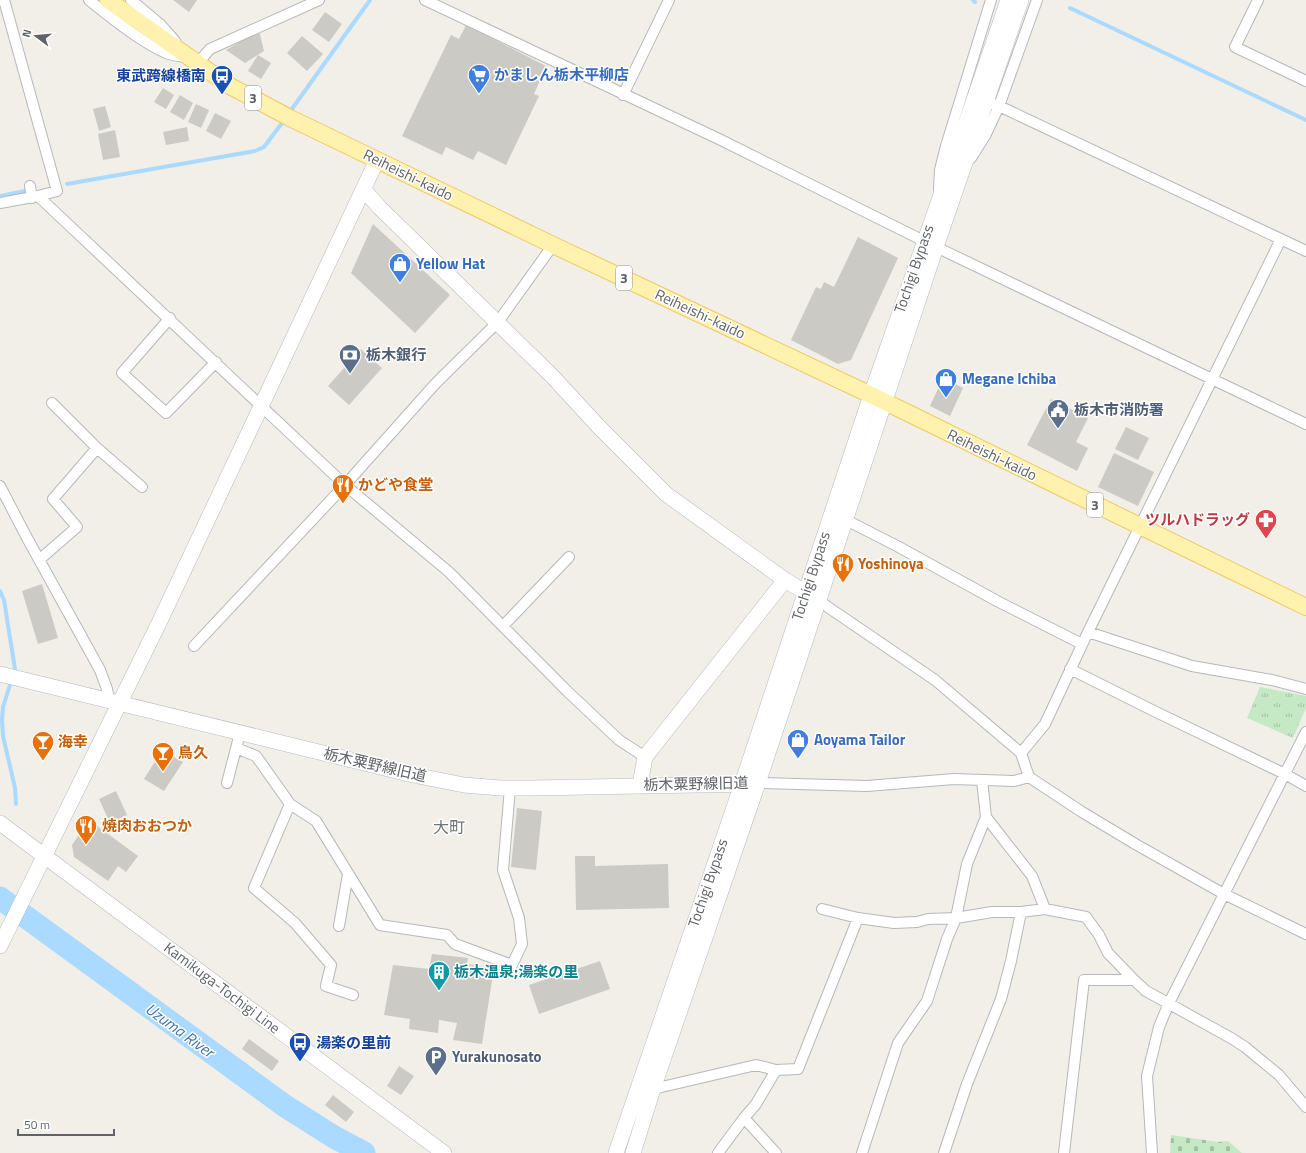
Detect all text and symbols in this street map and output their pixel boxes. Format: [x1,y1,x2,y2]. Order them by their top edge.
north arrow [16,16,56,56]
text: N [18,27,35,39]
supermarket icon: かましん栃木平柳店 [466,62,492,95]
bus stop icon: 東武跨線橋南 [209,63,235,96]
place label: かましん栃木平柳店 [494,63,629,86]
place label: 東武跨線橋南 [116,64,206,87]
road number: 3 [245,86,261,110]
street label: Reiheishi-kaido [359,143,457,206]
street label: Tochigi Bypass [888,221,939,316]
shop icon: Yellow Hat [387,251,413,284]
place label: Yellow Hat [416,252,486,275]
road number: 3 [616,266,632,290]
street label: Reiheishi-kaido [651,283,749,345]
bank icon: 栃木銀行 [337,342,363,375]
place label: 栃木銀行 [366,343,426,366]
shop icon: Megane Ichiba [933,366,959,399]
place label: Megane Ichiba [962,367,1057,390]
public building icon: 栃木市消防署 [1045,397,1071,430]
place label: 栃木市消防署 [1074,398,1164,421]
street label: Reiheishi-kaido [943,423,1041,486]
restaurant icon: かどや食堂 [330,472,356,505]
place label: かどや食堂 [358,473,433,496]
road number: 3 [1087,493,1103,517]
pharmacy icon: ツルハドラッグ [1253,507,1279,540]
place label: ツルハドラッグ [1145,508,1250,531]
street label: Tochigi Bypass [785,528,836,623]
restaurant icon: Yoshinoya [830,551,856,584]
place label: Yoshinoya [858,552,924,575]
shop icon: Aoyama Tailor [785,727,811,760]
place label: Aoyama Tailor [814,728,906,751]
bar icon: 海幸 [30,729,56,762]
place label: 海幸 [58,730,88,753]
bar icon: 鳥久 [150,740,176,773]
place label: 鳥久 [178,741,208,764]
street label: 栃木粟野線旧道 [321,741,429,788]
street label: 栃木粟野線旧道 [643,771,749,796]
restaurant icon: 焼肉おおつか [73,813,99,846]
place label: 焼肉おおつか [102,814,192,837]
district label: 大町 [433,815,465,839]
street label: Tochigi Bypass [682,835,733,930]
street label: Kamikuga-Tochigi Line [159,936,285,1039]
building icon: 栃木温泉;湯楽の里 [426,959,452,992]
place label: 栃木温泉;湯楽の里 [454,960,578,983]
water label: Uzuma River [141,997,221,1064]
bus stop icon: 湯楽の里前 [287,1030,313,1063]
place label: 湯楽の里前 [316,1031,391,1054]
parking icon: Yurakunosato [423,1044,449,1077]
place label: Yurakunosato [452,1045,542,1068]
scale bar [18,1111,114,1137]
text: 50 m [24,1115,50,1134]

